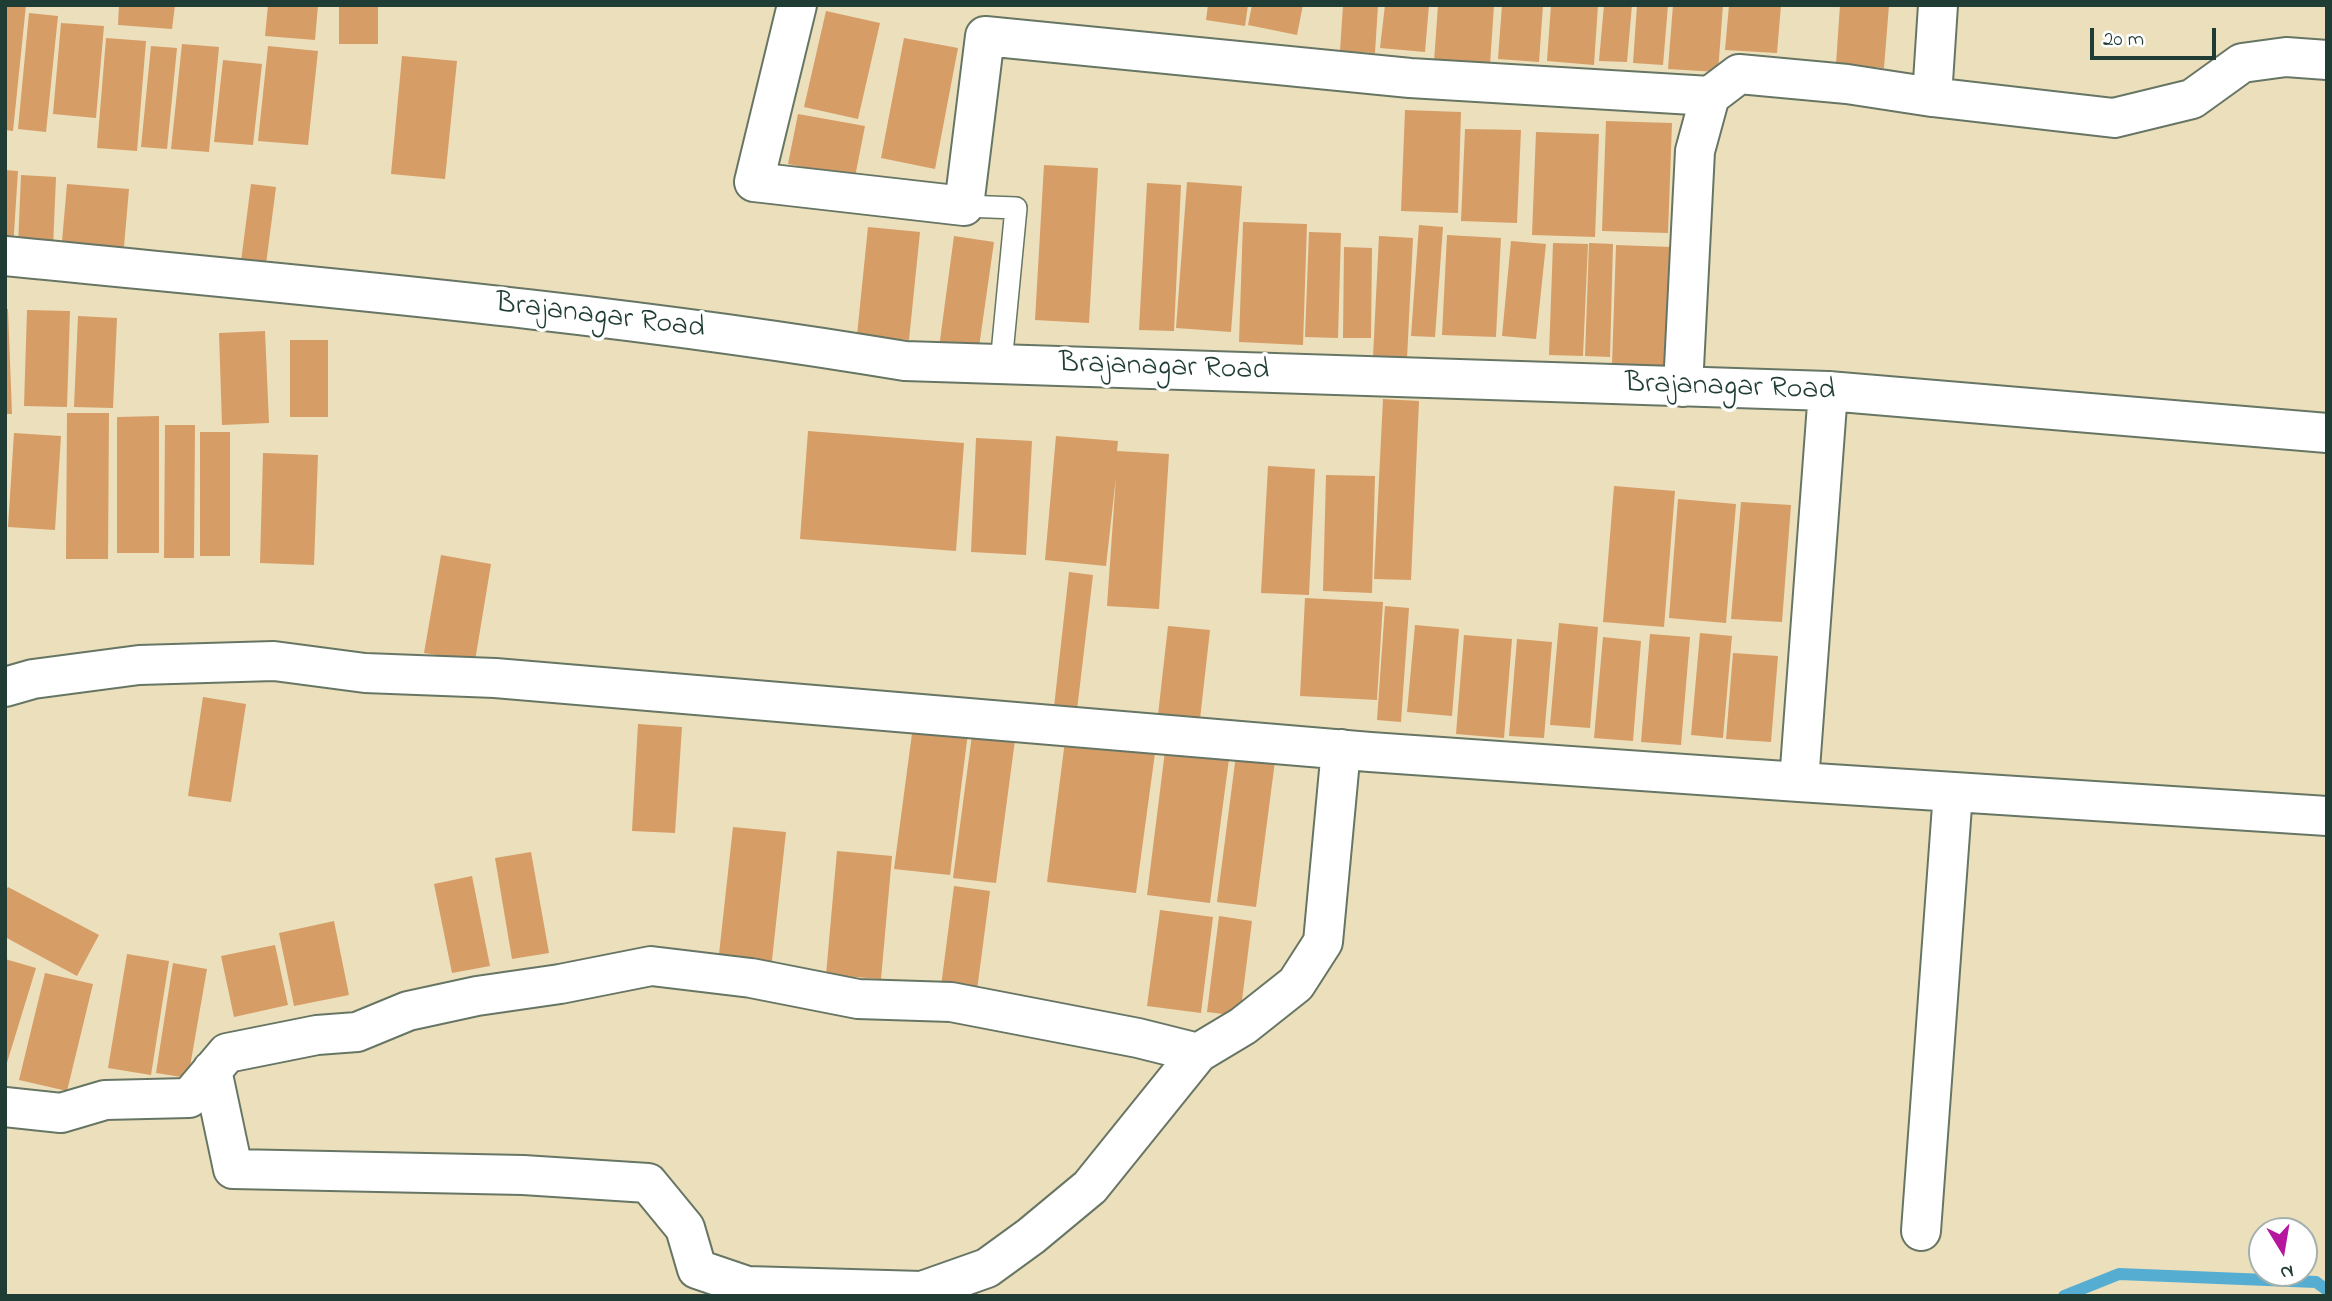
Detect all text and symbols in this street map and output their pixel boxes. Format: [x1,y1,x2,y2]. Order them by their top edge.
scale bar [2094,14,2220,58]
text: 20 m [2103,25,2144,55]
street label: Brajanagar Road [493,287,707,349]
street label: Brajanagar Road [1058,347,1270,391]
street label: Brajanagar Road [1624,367,1836,411]
north arrow [2248,1217,2318,1287]
text: N [2278,1257,2296,1286]

